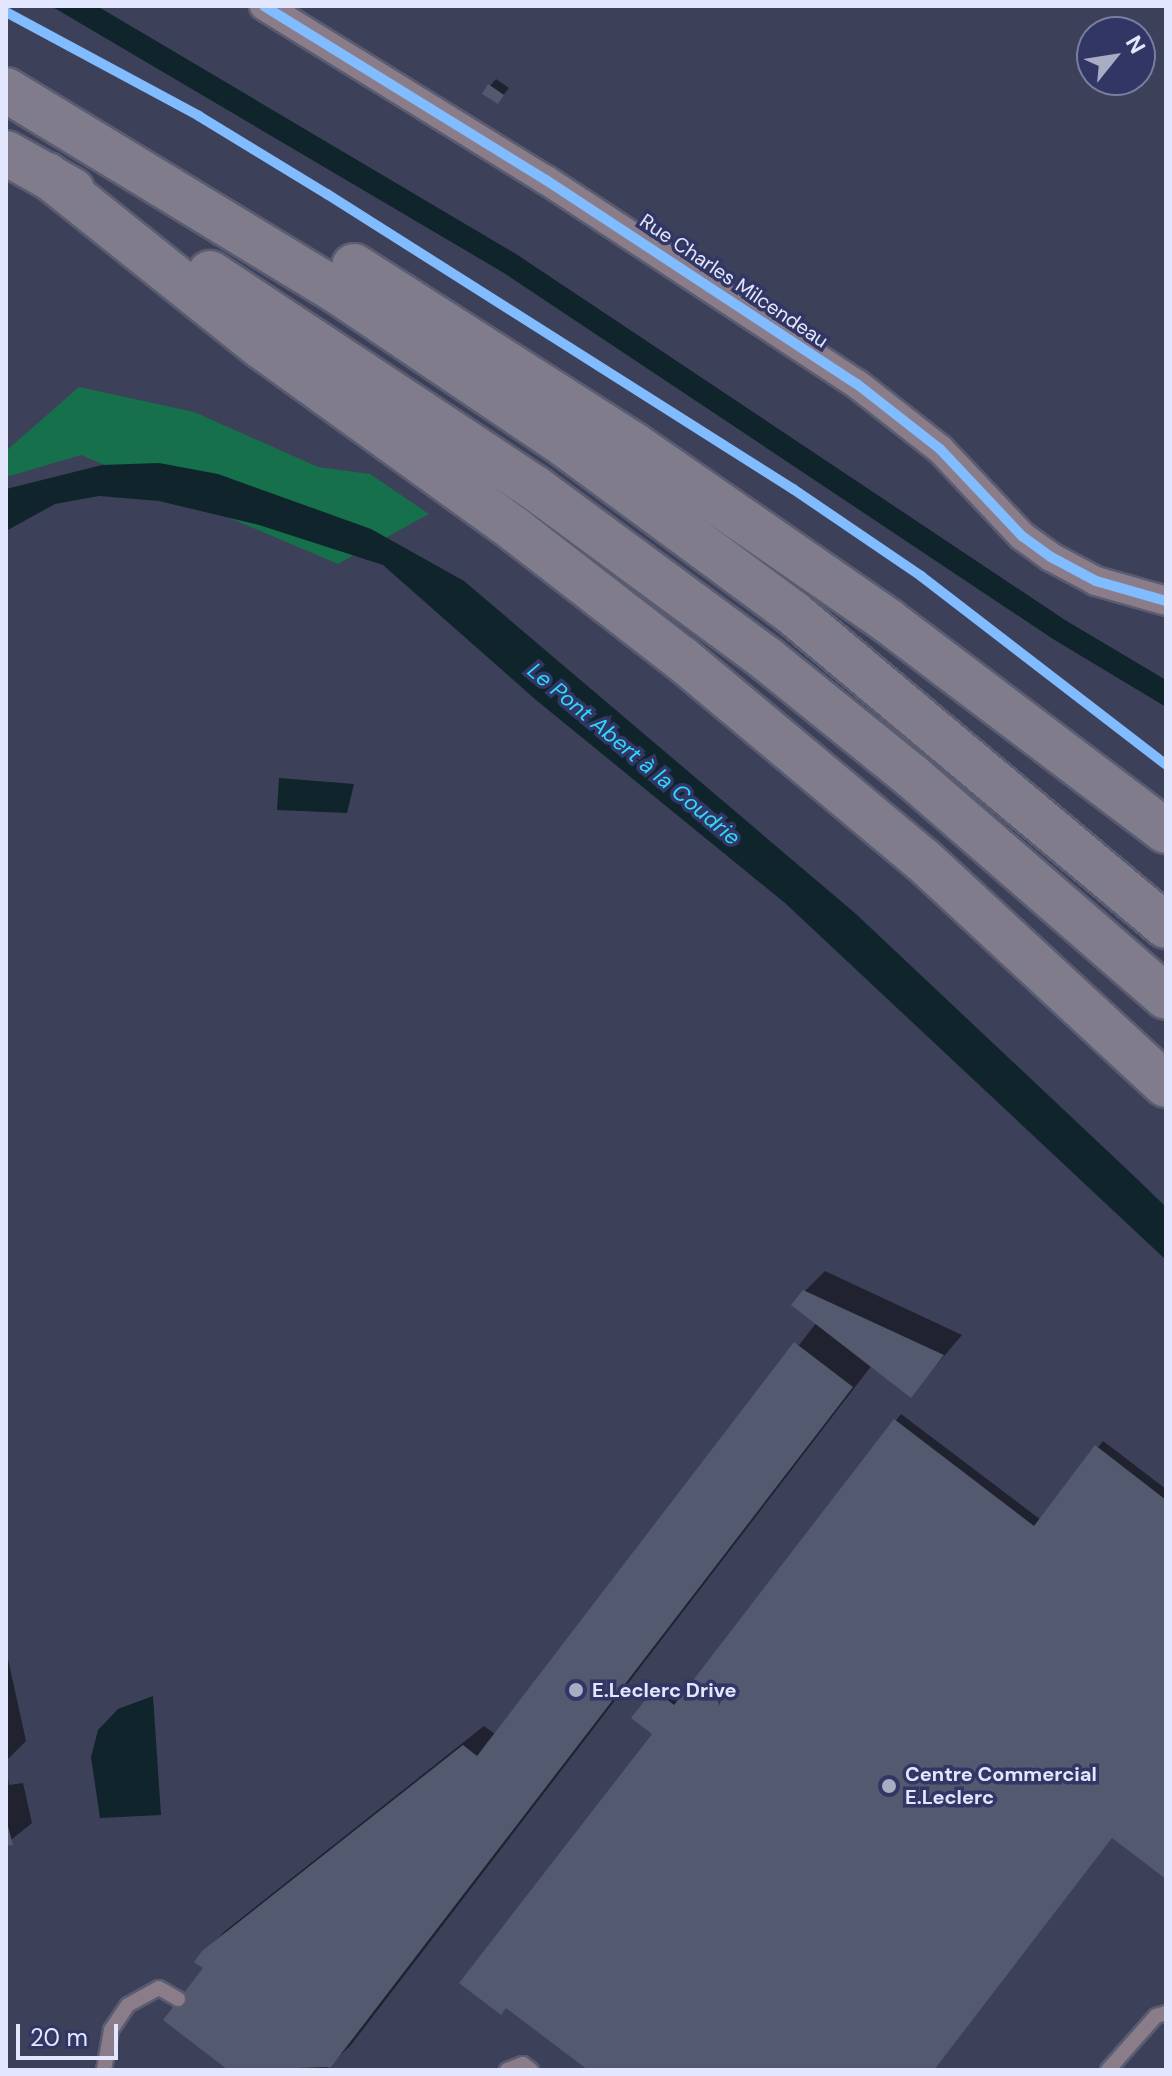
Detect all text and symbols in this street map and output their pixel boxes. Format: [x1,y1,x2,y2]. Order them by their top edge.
north arrow [1076,16,1156,96]
text: N [1119,31,1152,59]
street label: Rue Charles Milcendeau [635,209,833,353]
water label: Le Pont Abert à la Coudrie [522,657,746,851]
place label: E.Leclerc Drive [592,1678,737,1702]
marker: E.Leclerc Drive [567,1681,585,1699]
place label: Centre Commercial E.Leclerc [905,1762,1097,1809]
marker: Centre Commercial E.Leclerc [880,1777,898,1795]
scale bar [20,2008,122,2058]
text: 20 m [30,2022,88,2053]

